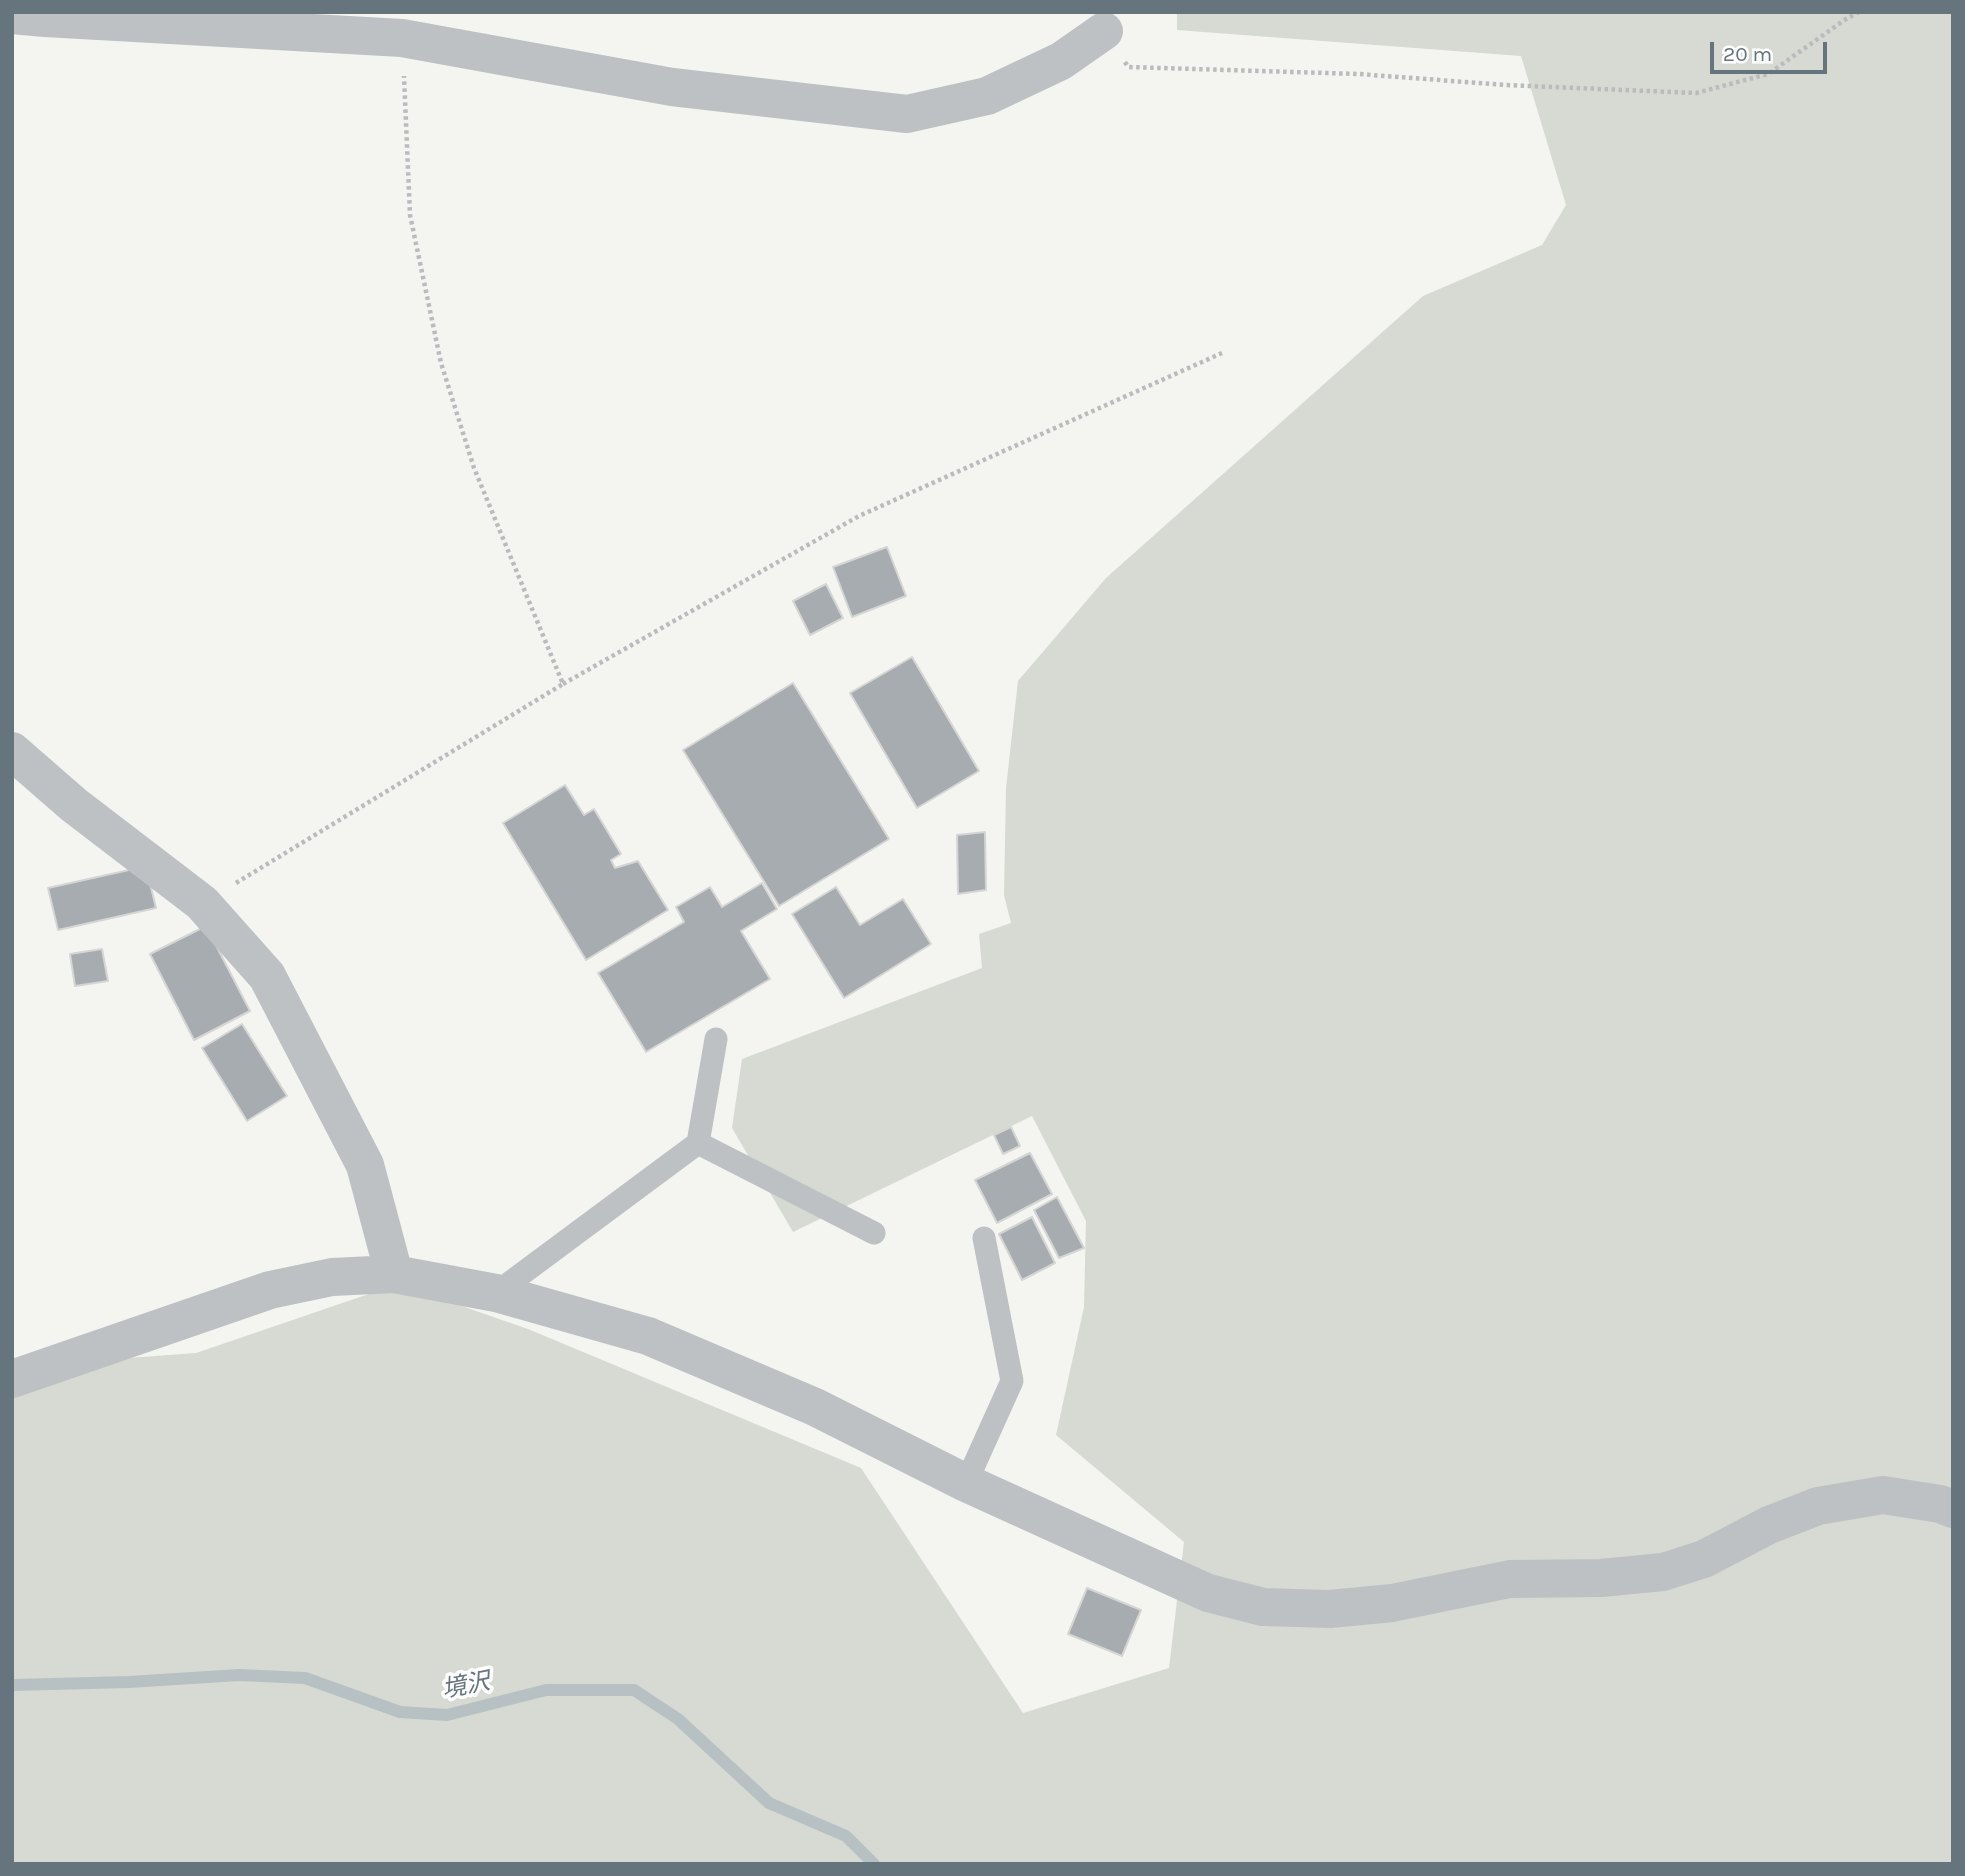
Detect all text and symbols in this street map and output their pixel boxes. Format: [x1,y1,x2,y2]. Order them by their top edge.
scale bar [1713,28,1830,72]
text: 20 m [1723,42,1772,66]
water label: 境沢 [440,1667,492,1705]

